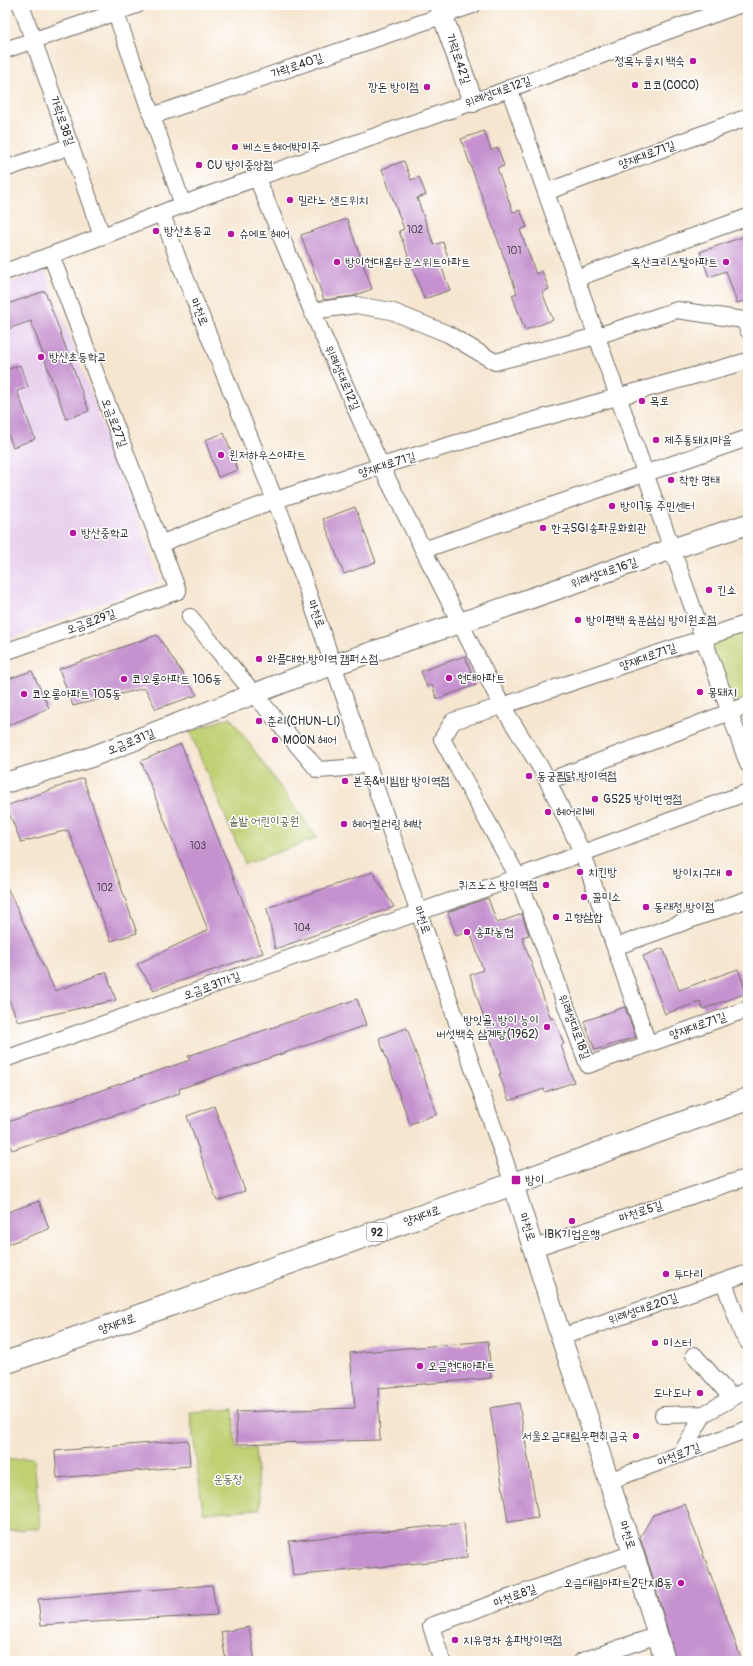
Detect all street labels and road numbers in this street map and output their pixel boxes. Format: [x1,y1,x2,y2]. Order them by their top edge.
street label: 가락로42길 [442,32,474,86]
street label: 가락로40길 [269,50,325,82]
street label: 위례성대로12길 [463,73,533,111]
street label: 가락로38길 [47,94,78,148]
street label: 양재대로71길 [617,138,678,172]
street label: 마천로 [187,296,211,328]
street label: 위례성대로12길 [321,343,363,413]
street label: 오금로27길 [98,396,130,450]
street label: 양재대로71길 [356,449,418,481]
street label: 위례성대로16길 [569,554,640,591]
street label: 마천로 [304,598,328,630]
street label: 오금로29길 [64,606,118,638]
street label: 양재대로71길 [618,640,679,674]
street label: 오금로31길 [105,726,157,758]
street label: 마천로 [410,904,434,936]
street label: 오금로31가길 [181,969,243,1003]
street label: 위례성대로18길 [555,992,593,1062]
street label: 양재대로71길 [668,1009,729,1043]
street label: 마천로5길 [617,1198,665,1226]
street label: 양재대로 [401,1203,443,1229]
street label: 마천로 [515,1211,539,1243]
road number: 92 [367,1223,387,1241]
street label: 위례성대로20길 [606,1290,680,1328]
street label: 양재대로 [96,1311,138,1337]
street label: 마천로7길 [655,1440,703,1470]
street label: 마천로 [615,1519,639,1551]
street label: 마천로8길 [491,1581,539,1611]

